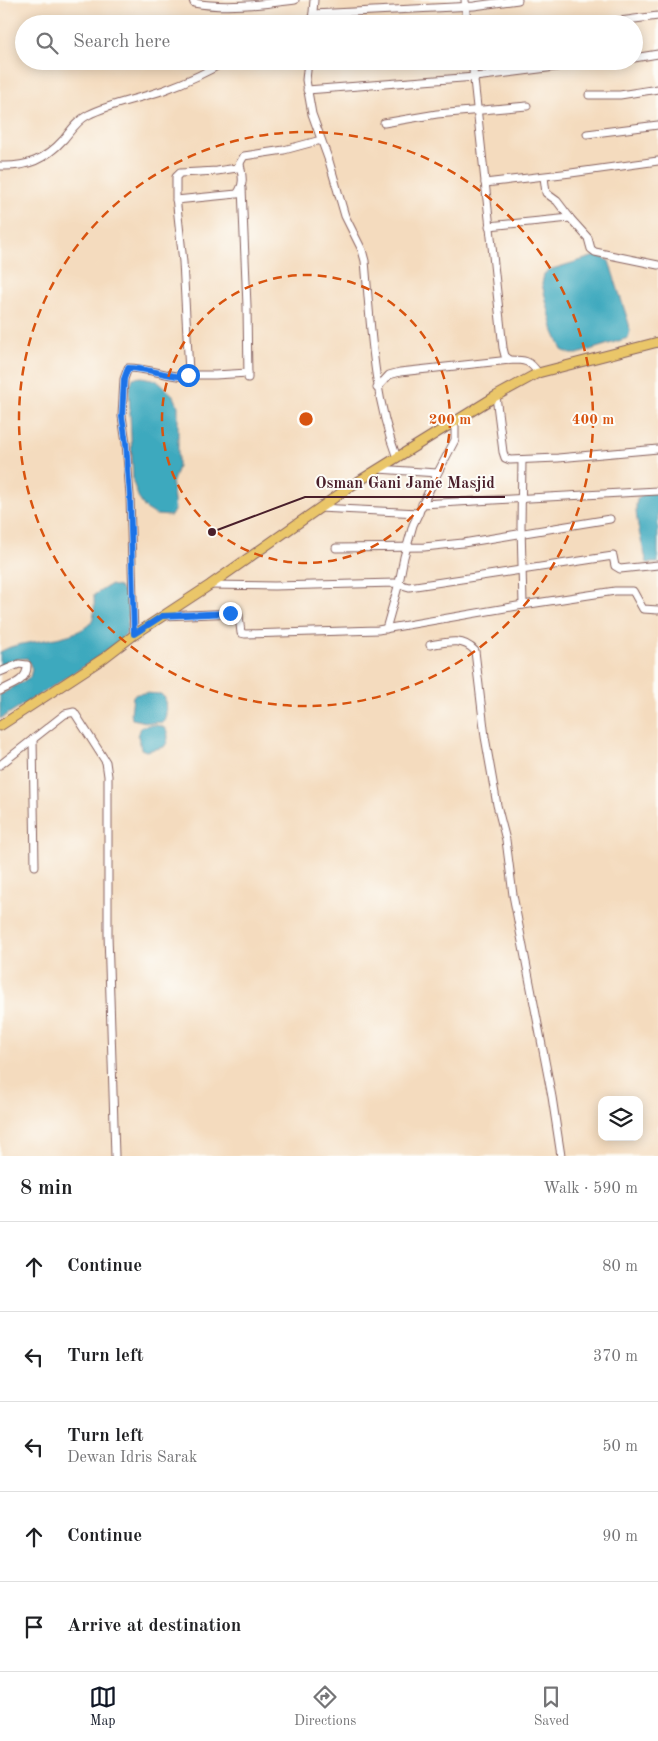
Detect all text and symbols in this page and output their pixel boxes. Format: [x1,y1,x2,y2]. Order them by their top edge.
search box [15,15,643,70]
icon: search [33,29,61,57]
text: Search here [73,33,170,52]
route start [177,364,200,387]
centre of rings [297,410,315,428]
text: 200 m [429,413,471,428]
text: 400 m [572,413,614,428]
callout: Osman Gani Jame Masjid [305,466,505,497]
text: Osman Gani Jame Masjid [315,476,495,492]
route end [219,602,242,625]
map controls [598,1096,643,1141]
button: layers [598,1096,643,1141]
text: 8 min [20,1178,73,1199]
text: Walk · 590 m [543,1181,638,1197]
icon: ahead [20,1253,48,1281]
text: Continue [67,1257,142,1276]
text: 80 m [602,1259,638,1275]
icon: left [20,1343,48,1371]
text: Turn left [67,1347,144,1366]
text: 370 m [593,1349,638,1365]
text: Turn left [67,1427,144,1446]
icon: left [20,1433,48,1461]
text: 50 m [602,1439,638,1455]
text: Dewan Idris Sarak [67,1450,197,1466]
icon: ahead [20,1523,48,1551]
text: Continue [67,1527,142,1546]
text: 90 m [602,1529,638,1545]
icon: arrive [20,1613,48,1641]
text: Arrive at destination [67,1617,241,1636]
tab: Map [89,1683,117,1730]
tab: Directions [294,1683,356,1730]
tab: Saved [534,1683,569,1730]

